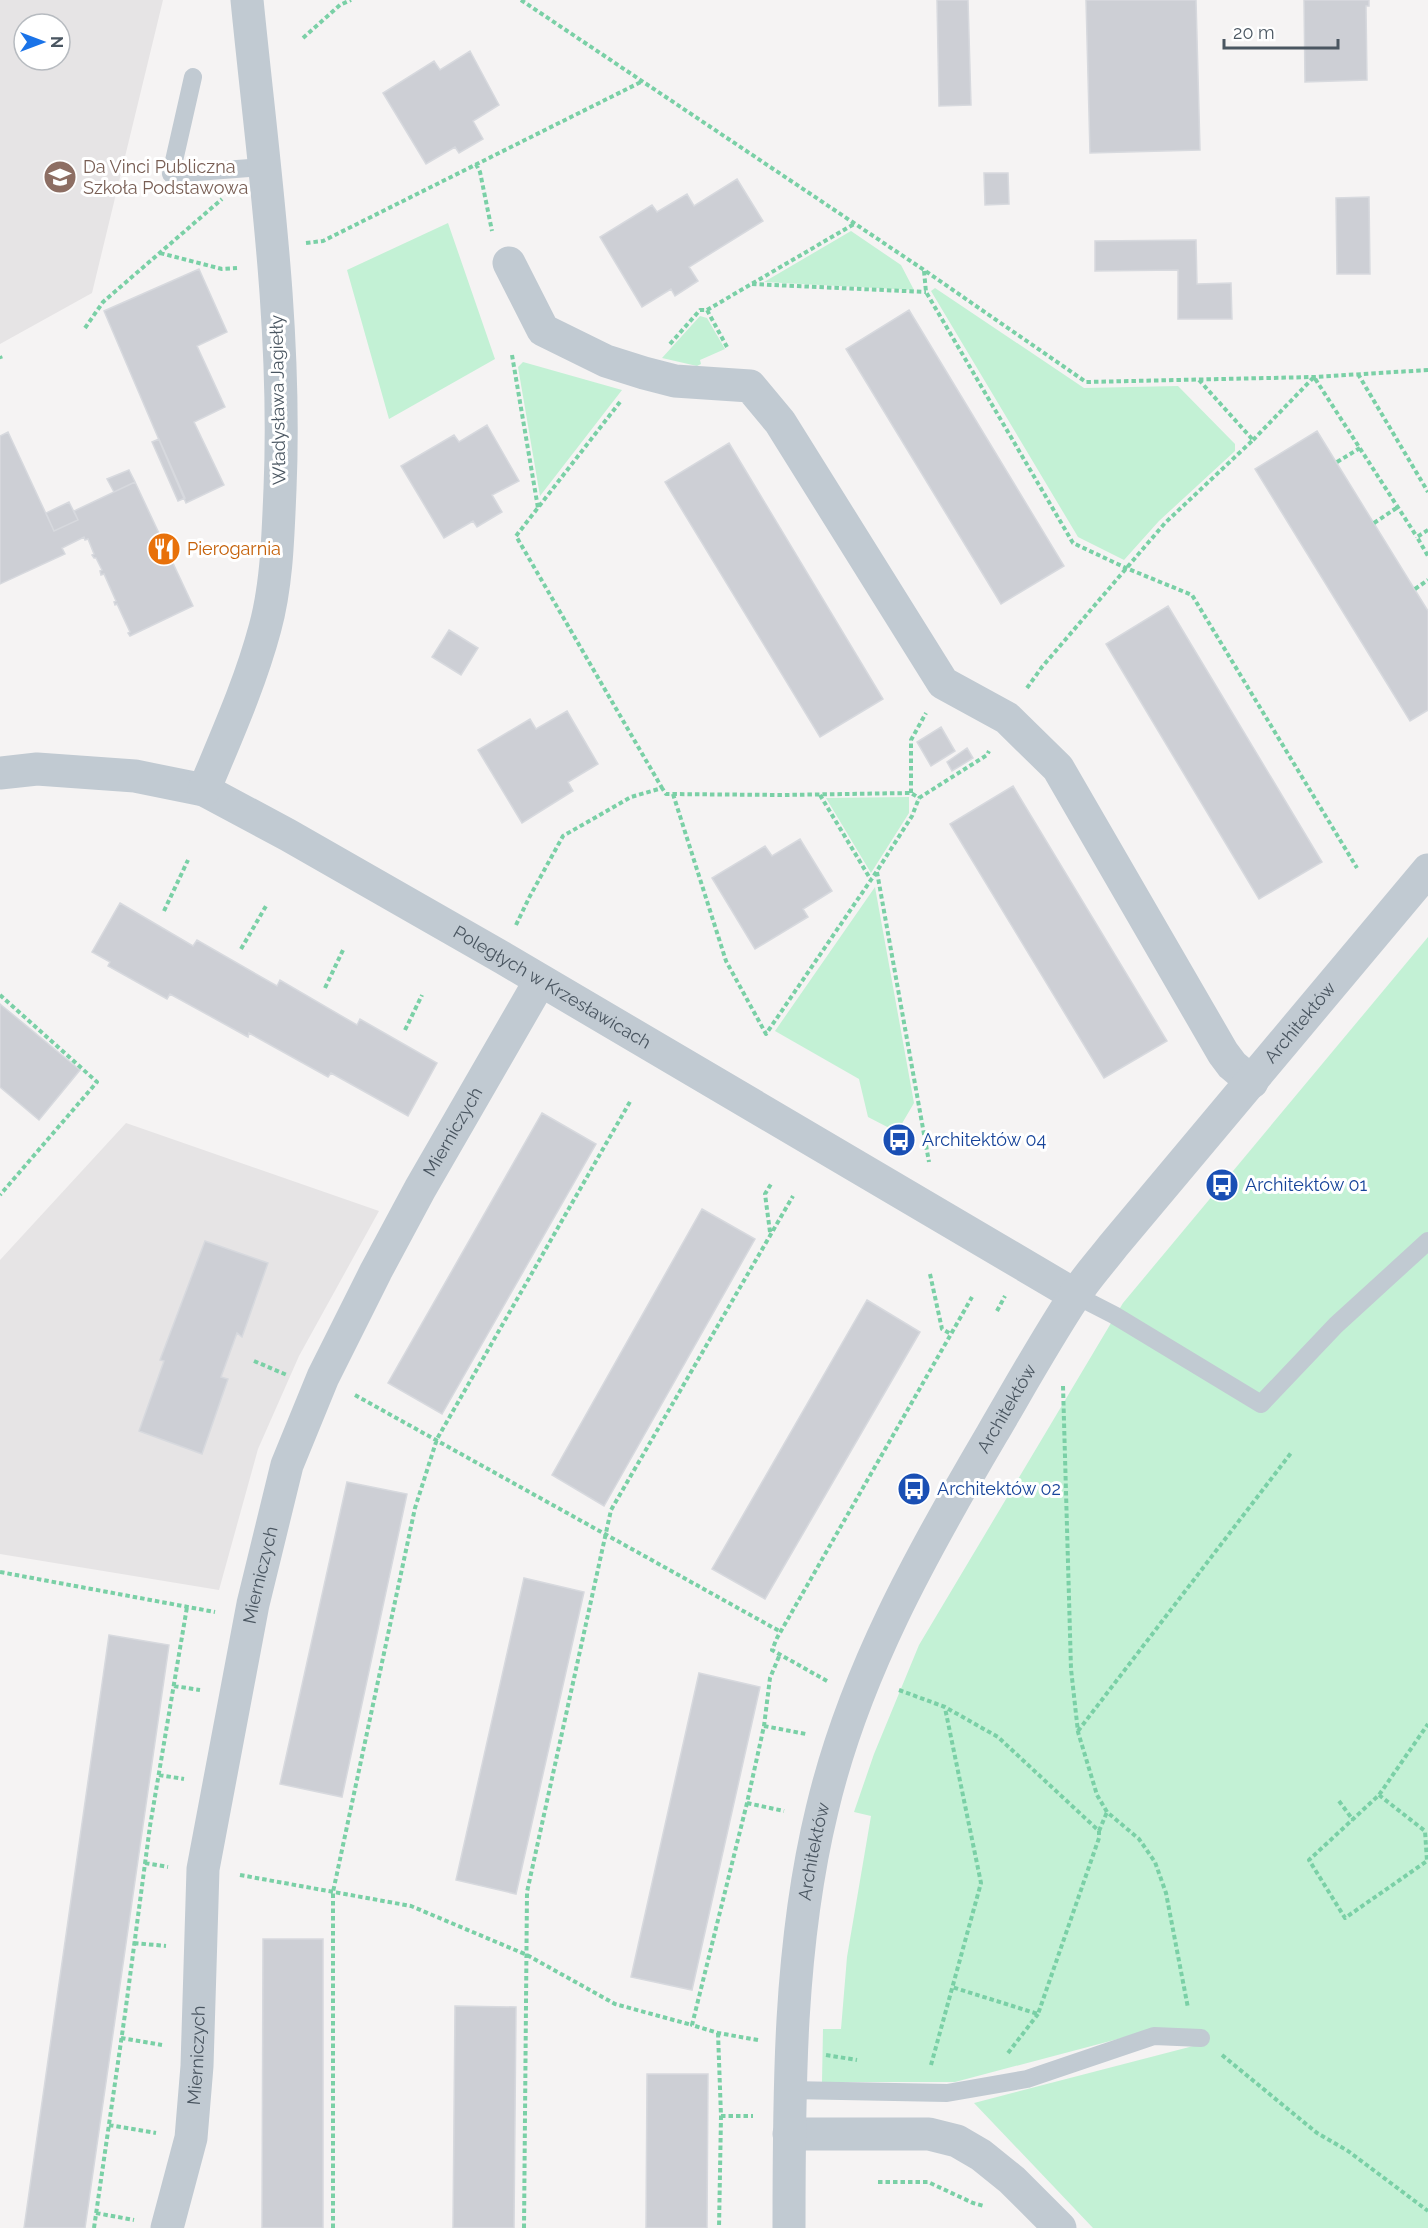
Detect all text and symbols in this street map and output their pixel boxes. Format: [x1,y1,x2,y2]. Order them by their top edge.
north arrow [12,12,72,72]
scale bar [1224,12,1338,50]
text: 20 m [1233,22,1275,43]
text: N [47,36,66,48]
place label: Da Vinci Publiczna Szkoła Podstawowa [83,156,248,198]
school or university icon: Da Vinci Publiczna Szkoła Podstawowa [42,159,78,195]
street label: Władysława Jagiełły [266,314,289,485]
restaurant icon: Pierogarnia [146,531,182,567]
place label: Pierogarnia [187,538,281,559]
street label: Poległych w Krzesławicach [450,921,655,1053]
street label: Architektów [1260,977,1340,1067]
street label: Mierniczych [419,1083,487,1180]
bus stop icon: Architektów 04 [881,1122,917,1158]
place label: Architektów 04 [922,1129,1046,1150]
bus stop icon: Architektów 01 [1204,1167,1240,1203]
place label: Architektów 01 [1245,1174,1367,1195]
street label: Architektów [972,1360,1041,1457]
bus stop icon: Architektów 02 [896,1471,932,1507]
place label: Architektów 02 [937,1478,1061,1499]
street label: Mierniczych [238,1524,282,1625]
street label: Architektów [794,1800,834,1902]
street label: Mierniczych [183,2005,209,2106]

